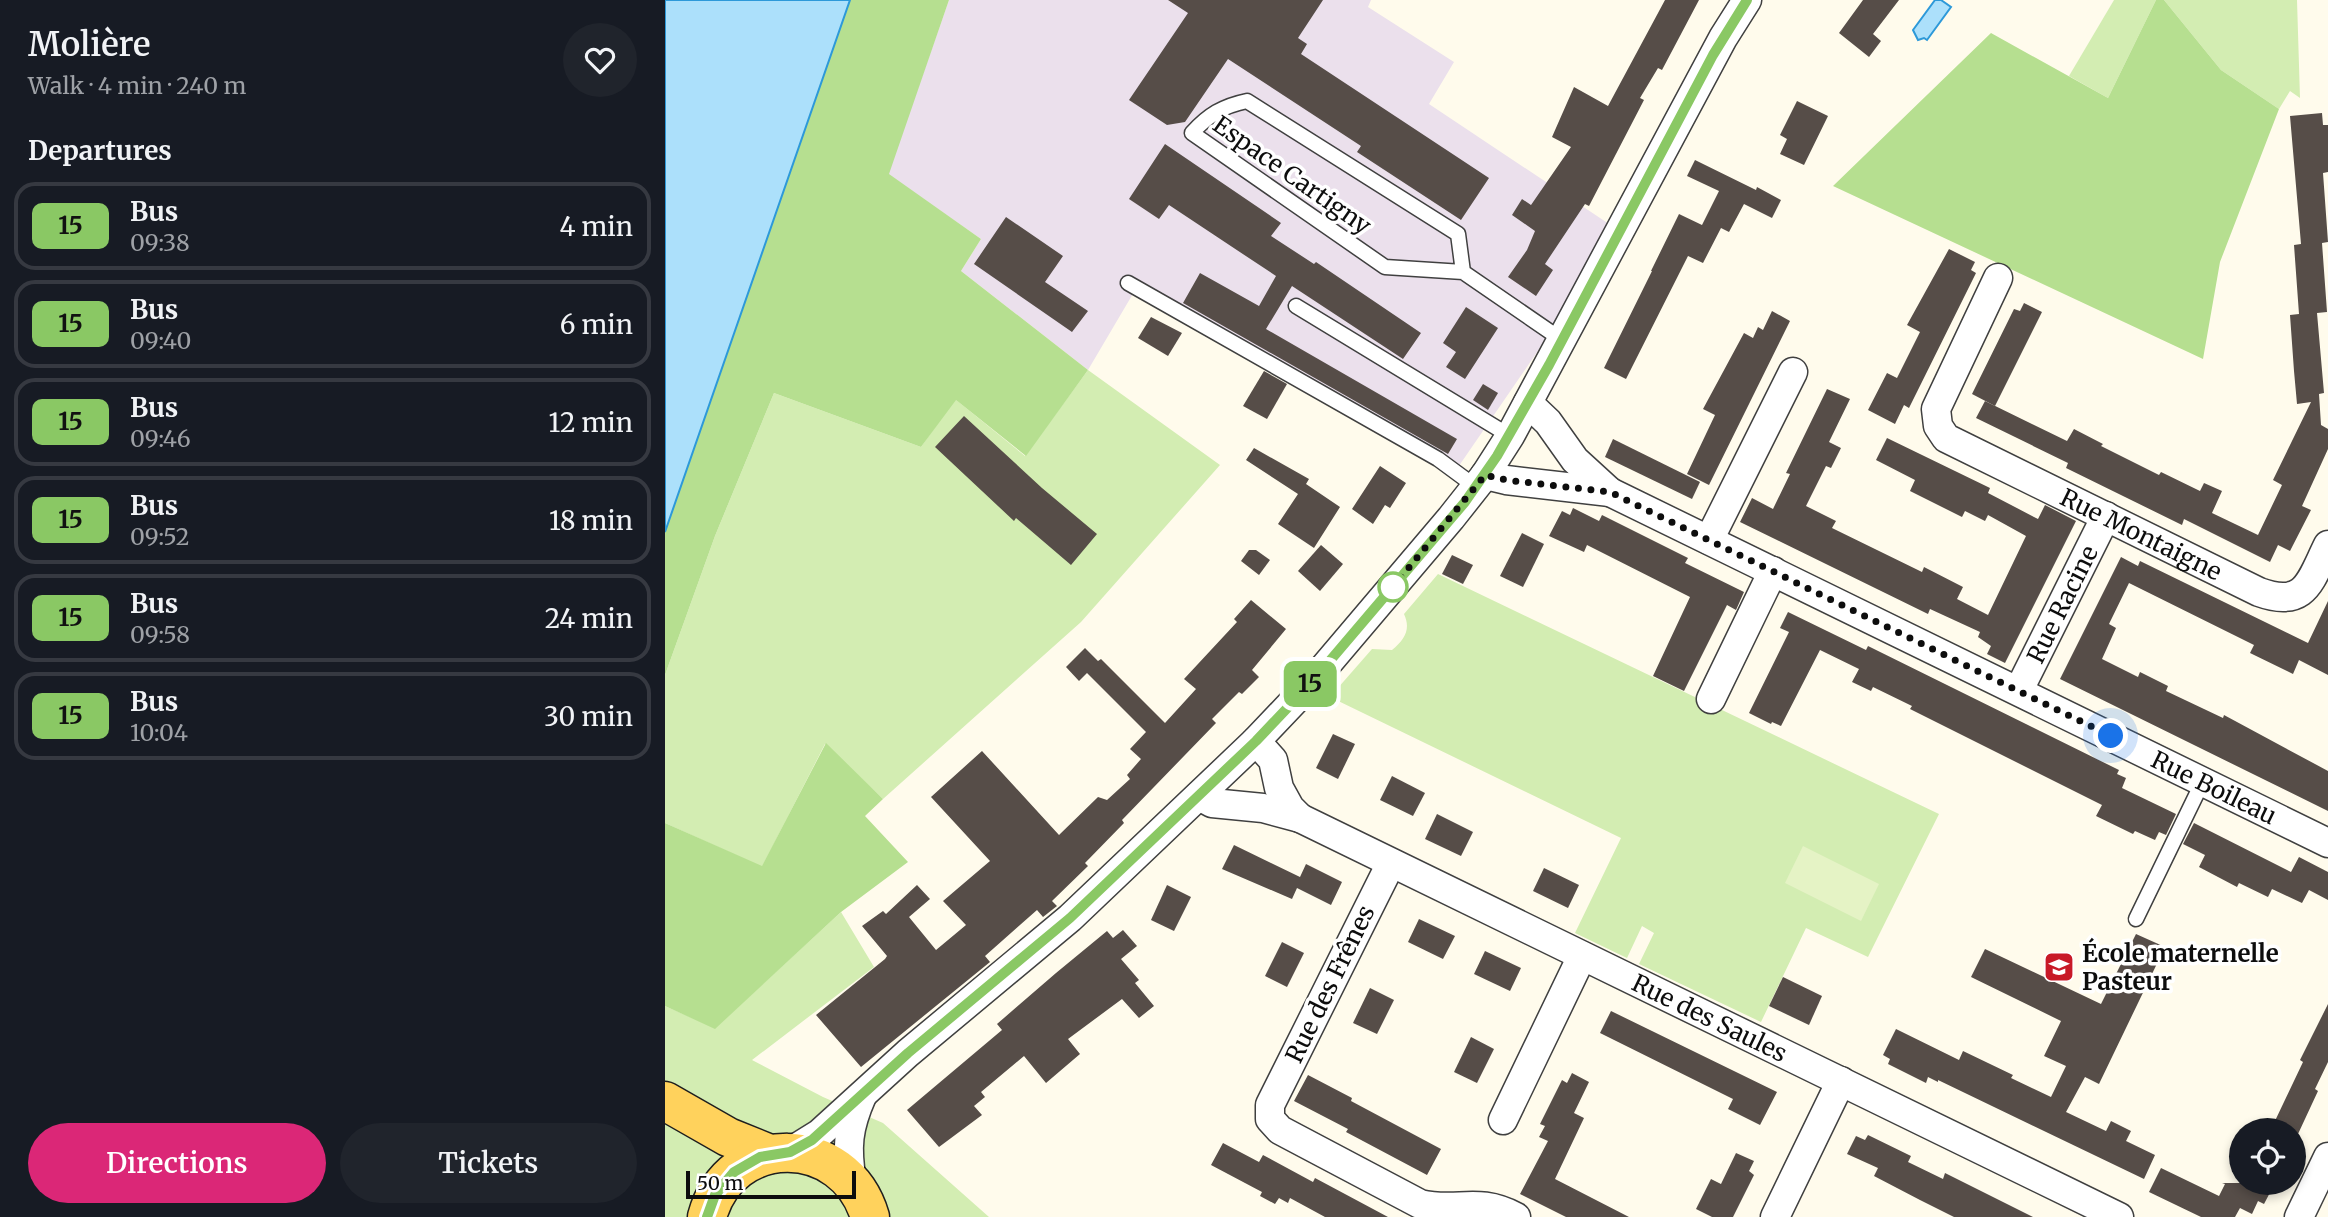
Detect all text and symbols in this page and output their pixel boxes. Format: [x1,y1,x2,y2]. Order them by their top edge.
button: heart [563,23,637,97]
text: Molière [28,24,150,65]
text: Walk · 4 min · 240 m [28,71,246,100]
street label: Espace Cartigny [1207,109,1377,241]
text: Departures [28,134,172,167]
text: Bus [130,195,178,228]
text: 15 [58,210,83,241]
text: 4 min [559,210,633,243]
text: 09:38 [130,228,190,257]
text: Bus [130,293,178,326]
text: 15 [58,308,83,339]
text: 6 min [560,308,633,341]
text: 09:40 [130,326,191,355]
text: Bus [130,391,178,424]
text: 15 [58,406,83,437]
text: 12 min [549,406,633,439]
text: 09:46 [130,424,191,453]
street label: Rue Montaigne [2055,481,2227,587]
text: Bus [130,489,178,522]
text: 15 [58,504,83,535]
text: 18 min [549,504,633,537]
text: 09:52 [130,522,189,551]
street label: Rue Racine [2020,540,2104,668]
unlabelled marker [1378,572,1408,602]
text: Bus [130,587,178,620]
text: 15 [58,602,83,633]
text: 24 min [545,602,633,635]
text: 09:58 [130,620,190,649]
line badge: 15 [1279,661,1341,707]
text: 15 [1298,668,1322,699]
text: Bus [130,685,178,718]
text: 15 [58,700,83,731]
text: 30 min [544,700,633,733]
text: 10:04 [130,718,188,747]
your location [2093,718,2128,753]
street label: Rue Boileau [2146,744,2282,831]
street label: Rue des Frênes [1278,900,1382,1068]
place label: École maternelle Pasteur [2082,937,2279,997]
school or university icon: École maternelle Pasteur [2042,950,2076,984]
street label: Rue des Saules [1627,967,1792,1068]
map controls [2229,1118,2306,1195]
button: locate [2229,1118,2306,1195]
button: Directions [28,1123,326,1203]
button: Tickets [340,1123,637,1203]
scale bar [686,1168,856,1200]
text: 50 m [697,1171,743,1195]

